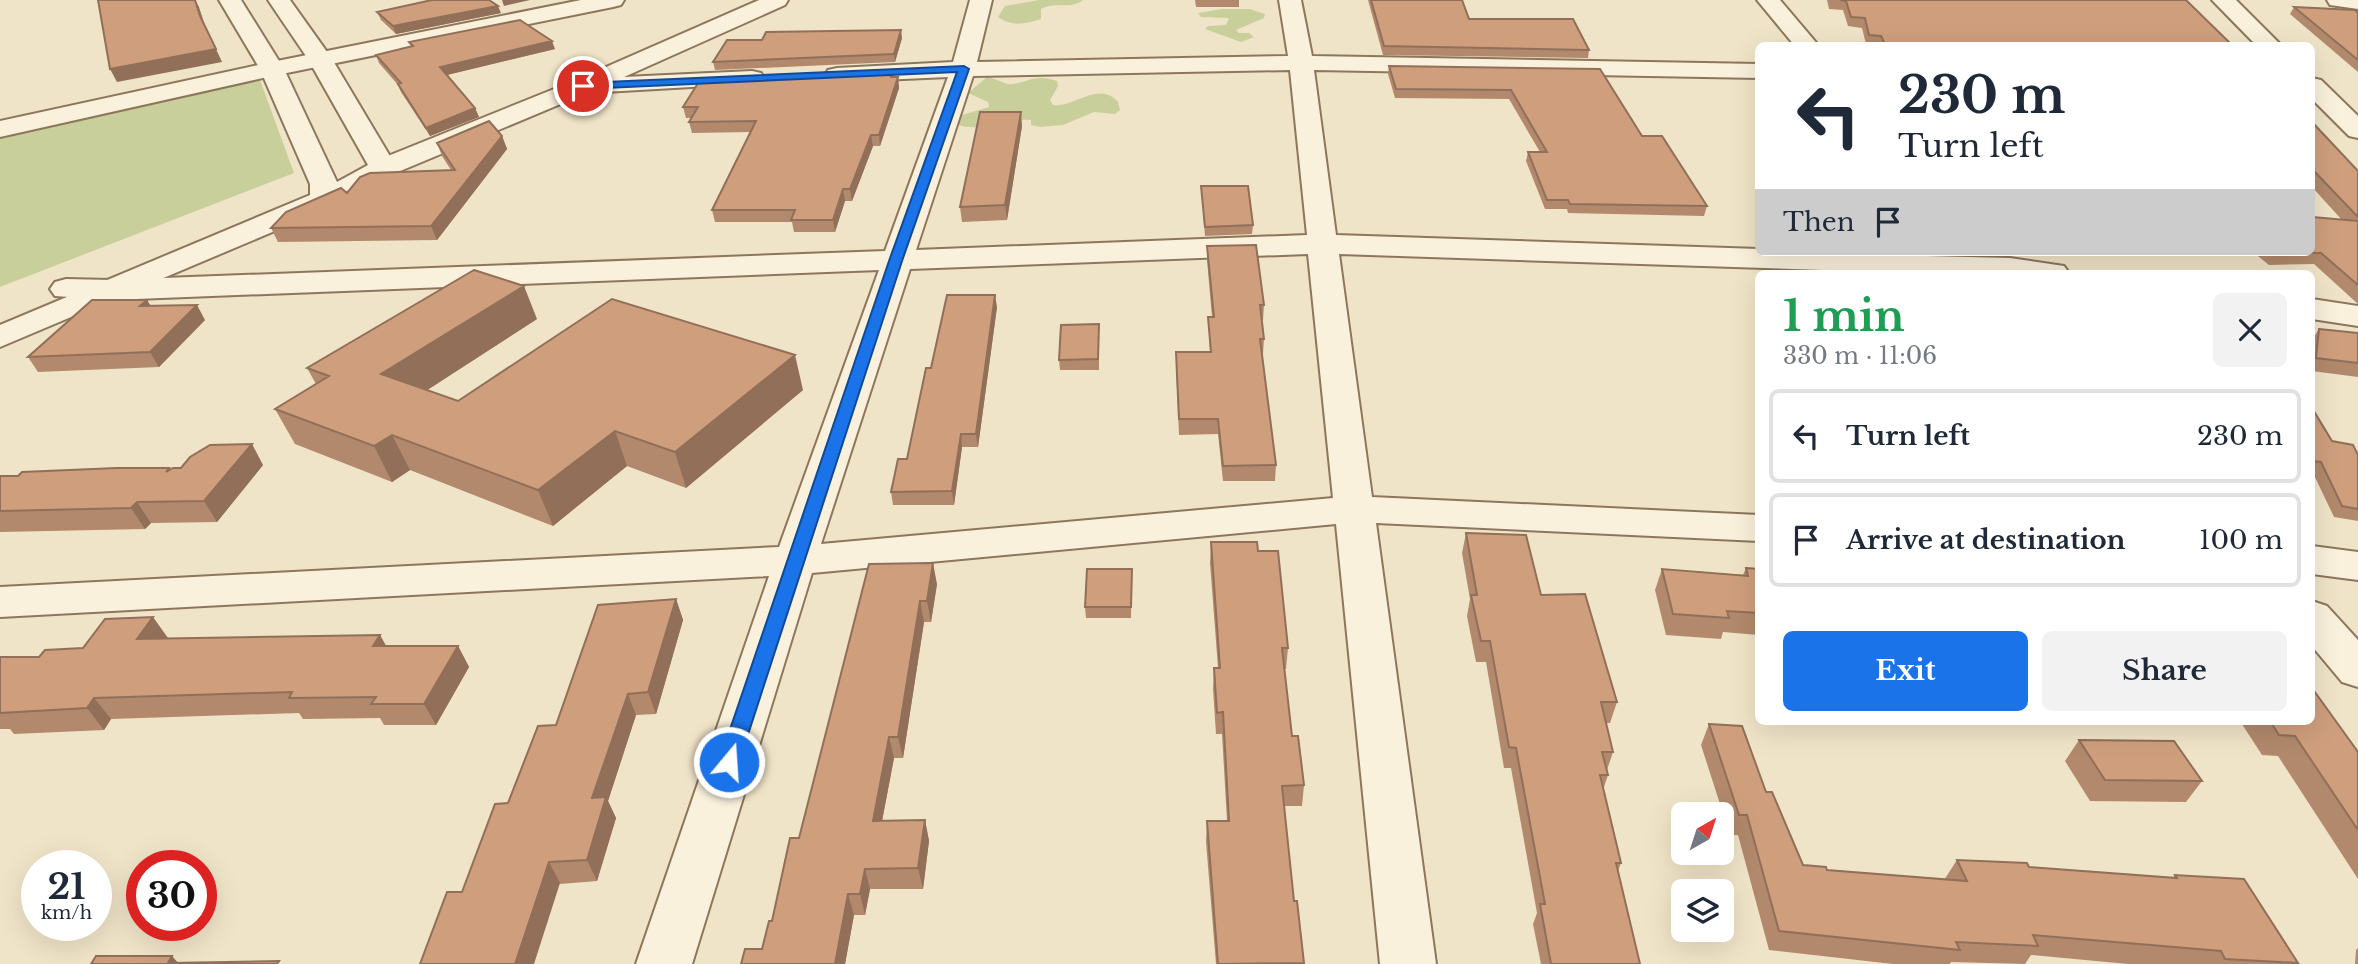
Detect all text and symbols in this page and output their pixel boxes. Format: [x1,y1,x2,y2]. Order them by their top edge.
pin [553,56,613,116]
text: 230 m [1898,65,2065,126]
icon: arrive [564,67,602,105]
icon: left [1783,70,1874,161]
text: Turn left [1898,126,2044,166]
icon: arrive [1869,203,1907,241]
text: Then [1783,206,1855,238]
text: 1 min [1783,290,1905,342]
button: close [2213,293,2287,367]
text: 330 m · 11:06 [1783,342,1937,370]
icon: left [1787,417,1825,455]
text: Turn left [1846,420,1970,452]
text: 230 m [2197,420,2283,452]
icon: arrive [1787,521,1825,559]
text: Arrive at destination [1846,524,2126,556]
text: 100 m [2199,524,2283,556]
button: Exit [1783,631,2028,711]
button: Share [2042,631,2287,711]
position arrow [692,725,766,799]
north arrow [1671,802,1734,864]
map controls [1671,802,1734,942]
speed limit sign: 30 [126,850,217,941]
text: 21 [47,865,86,908]
button: layers [1671,879,1734,942]
text: km/h [41,902,92,924]

